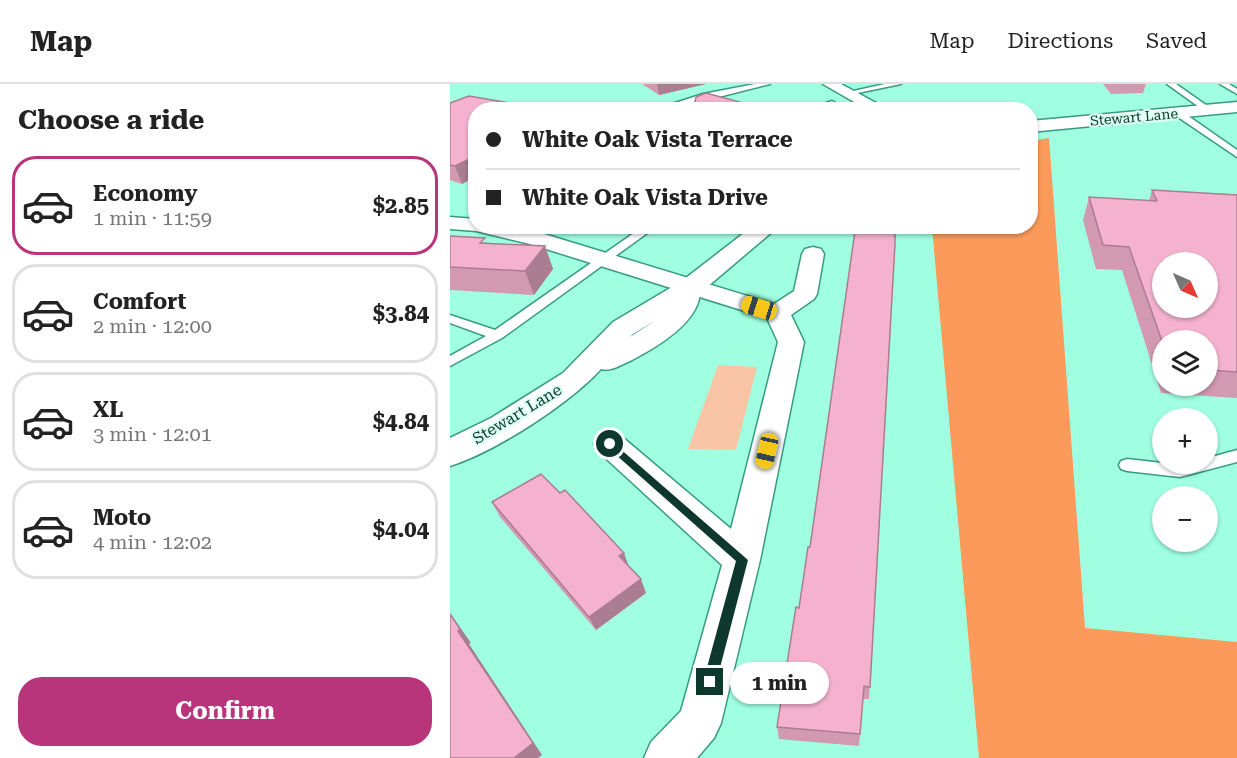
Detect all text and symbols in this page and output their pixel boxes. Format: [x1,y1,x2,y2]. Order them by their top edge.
text: Map [30,25,92,58]
text: Map [930,29,974,53]
text: Directions [1007,29,1113,53]
text: Saved [1146,29,1207,53]
text: Choose a ride [18,104,204,136]
street label: Stewart Lane [1089,105,1179,129]
text: White Oak Vista Terrace [522,127,793,152]
icon: car [21,179,75,233]
text: Economy [93,181,197,206]
text: White Oak Vista Drive [522,185,768,210]
text: $2.85 [373,193,429,218]
text: 1 min · 11:59 [93,206,212,230]
north arrow [1152,252,1218,318]
map controls [1152,252,1218,552]
icon: car [21,287,75,341]
text: Comfort [93,289,186,314]
car [739,294,779,322]
text: $3.84 [373,301,429,326]
text: 2 min · 12:00 [93,314,212,338]
button: layers [1152,330,1218,396]
street label: Stewart Lane [469,380,565,448]
icon: car [21,395,75,449]
text: XL [93,397,123,422]
button: + [1152,408,1218,474]
text: $4.84 [373,409,429,434]
text: 3 min · 12:01 [93,422,212,446]
route start [596,430,623,457]
car [754,431,780,471]
button: − [1152,486,1218,552]
icon: car [21,503,75,557]
text: Moto [93,505,151,530]
text: $4.04 [373,517,429,542]
text: 4 min · 12:02 [93,530,212,554]
callout: 1 min [731,661,830,703]
route end [696,668,723,695]
text: 1 min [752,671,807,695]
button: Confirm [18,677,432,746]

